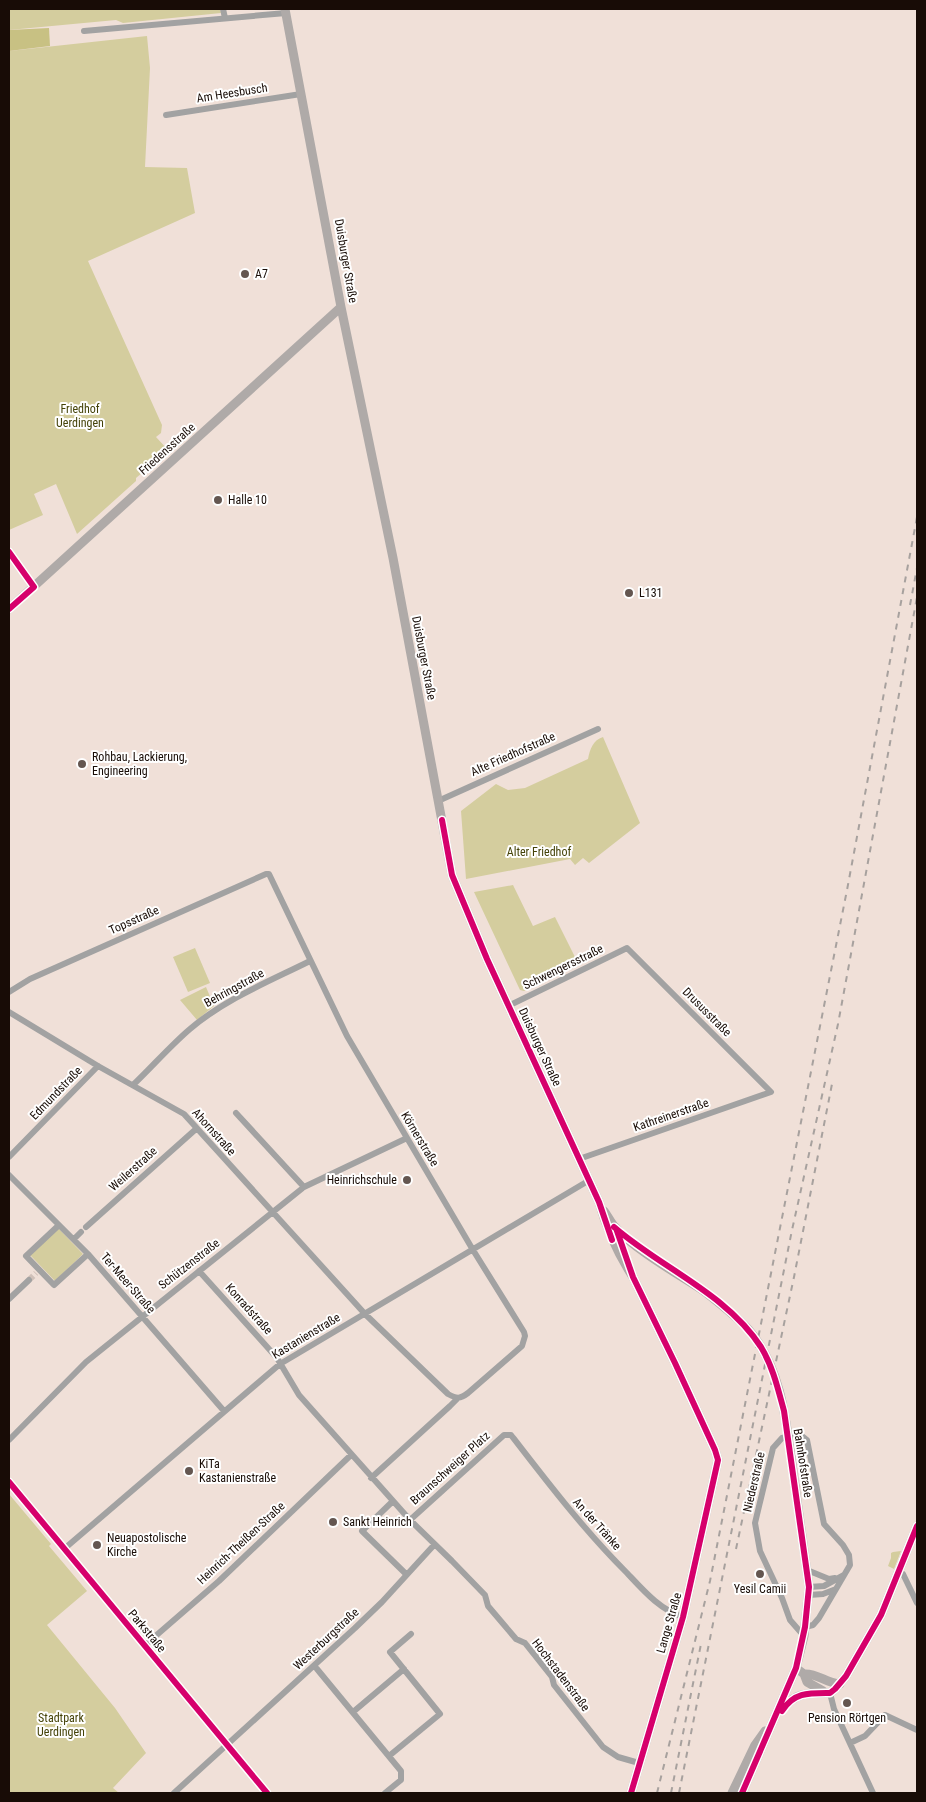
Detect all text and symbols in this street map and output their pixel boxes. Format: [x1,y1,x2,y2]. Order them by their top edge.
street label: Am Heesbusch [196,80,269,105]
street label: Duisburger Straße [332,218,360,304]
place label: A7 [255,267,268,281]
marker: A7 [239,268,251,280]
park label: Friedhof Uerdingen [56,402,104,430]
street label: Friedensstraße [136,420,198,478]
place label: Halle 10 [228,493,267,507]
marker: Halle 10 [212,494,224,506]
place label: L131 [639,586,662,600]
marker: L131 [623,587,635,599]
street label: Duisburger Straße [409,615,439,701]
street label: Alte Friedhofstraße [469,729,558,779]
place label: Rohbau, Lackierung, Engineering [92,750,187,778]
marker: Rohbau, Lackierung, Engineering [76,758,88,770]
park label: Alter Friedhof [507,845,571,859]
street label: Topsstraße [107,903,161,937]
street label: Schwengersstraße [521,941,606,992]
street label: Behringstraße [202,966,267,1010]
street label: Drususstraße [680,985,735,1040]
street label: Duisburger Straße [516,1006,564,1089]
street label: Edmundstraße [27,1063,85,1122]
street label: Kathreinerstraße [631,1095,711,1134]
street label: Ahornstraße [189,1106,239,1159]
street label: Körnerstraße [398,1109,442,1169]
street label: Weilerstraße [106,1144,160,1194]
place label: Heinrichschule [327,1173,397,1187]
marker: Heinrichschule [401,1174,413,1186]
street label: Schützenstraße [156,1236,223,1292]
street label: Ter-Meer-Straße [98,1250,158,1316]
street label: Konradstraße [223,1281,276,1338]
street label: Kastanienstraße [269,1310,343,1362]
street label: Bahnhofstraße [791,1428,815,1499]
street label: Braunschweiger Platz [407,1429,493,1507]
street label: Niederstraße [740,1450,768,1513]
place label: KiTa Kastanienstraße [199,1457,277,1485]
marker: KiTa Kastanienstraße [183,1465,195,1477]
street label: An der Tränke [570,1495,624,1553]
street label: Heinrich-Theißen-Straße [194,1499,288,1587]
place label: Sankt Heinrich [343,1515,412,1529]
marker: Sankt Heinrich [327,1516,339,1528]
place label: Neuapostolische Kirche [107,1531,187,1559]
marker: Neuapostolische Kirche [91,1539,103,1551]
marker: Yesil Camii [754,1568,766,1580]
place label: Yesil Camii [734,1582,786,1596]
street label: Lange Straße [654,1591,684,1655]
street label: Westerburgstraße [290,1605,362,1673]
street label: Parkstraße [125,1607,169,1656]
street label: Hochstadenstraße [529,1636,593,1714]
marker: Pension Rörtgen [841,1697,853,1709]
park label: Stadtpark Uerdingen [37,1711,85,1739]
place label: Pension Rörtgen [808,1711,886,1725]

